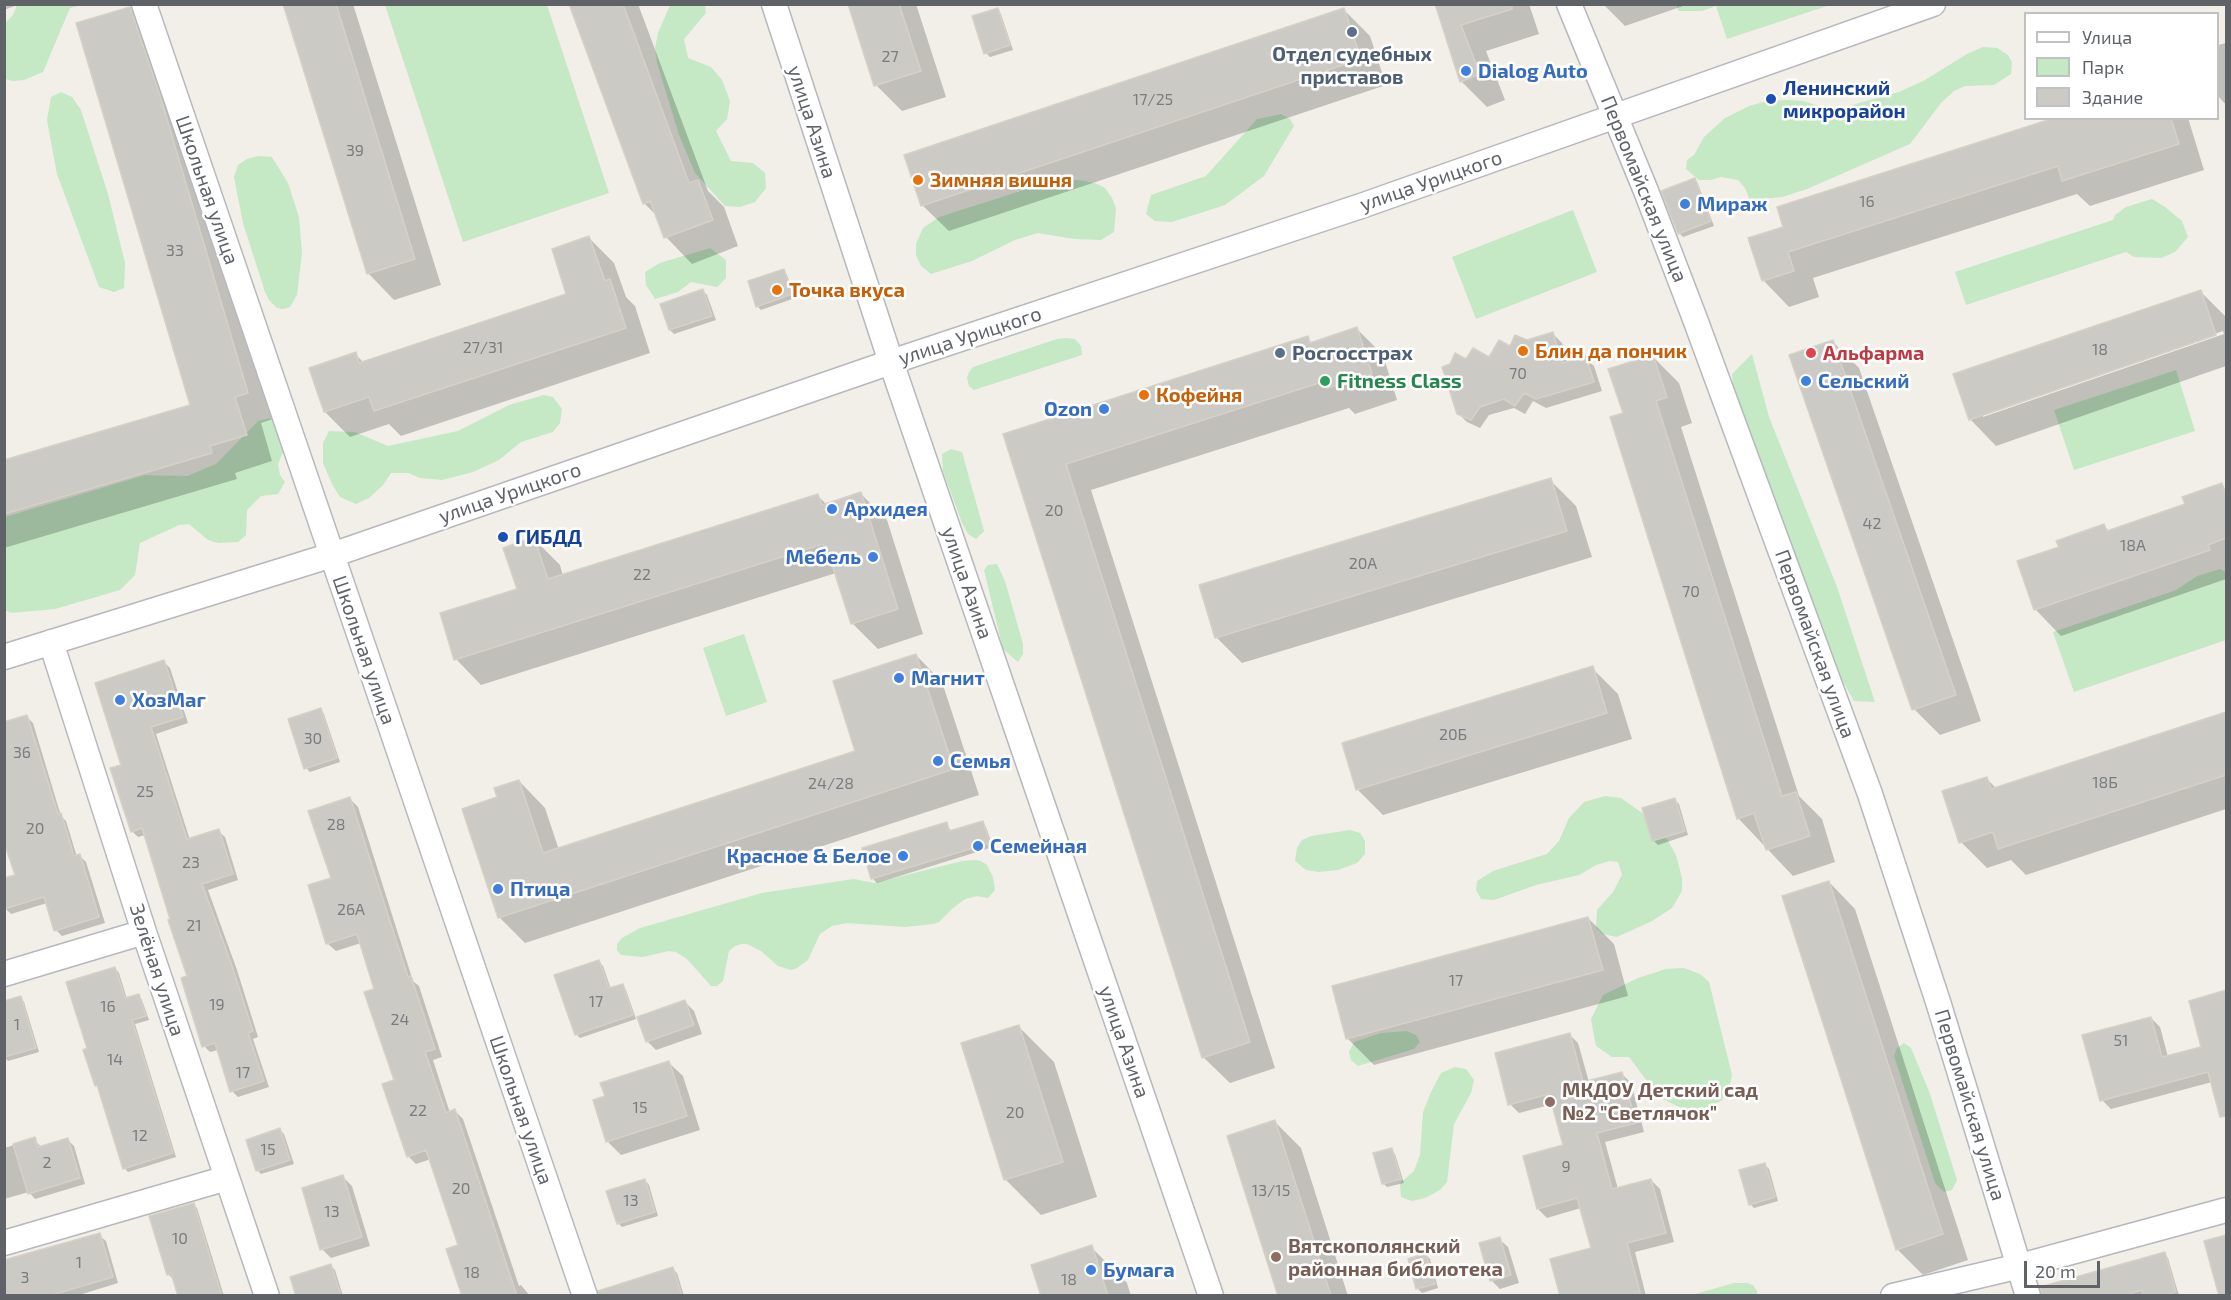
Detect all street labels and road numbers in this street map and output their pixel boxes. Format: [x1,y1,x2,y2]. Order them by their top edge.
street label: улица Азина [782,63,842,181]
street label: Первомайская улица [1596,92,1692,286]
street label: Школьная улица [170,112,244,268]
street label: улица Урицкого [1357,145,1505,217]
street label: улица Урицкого [896,302,1044,370]
street label: улица Урицкого [436,457,584,529]
street label: улица Азина [937,524,997,642]
street label: Первомайская улица [1770,546,1860,742]
street label: Школьная улица [327,572,401,728]
street label: Зелёная улица [124,901,190,1039]
street label: улица Азина [1094,983,1154,1101]
street label: Первомайская улица [1929,1006,2011,1204]
street label: Школьная улица [484,1032,558,1188]

